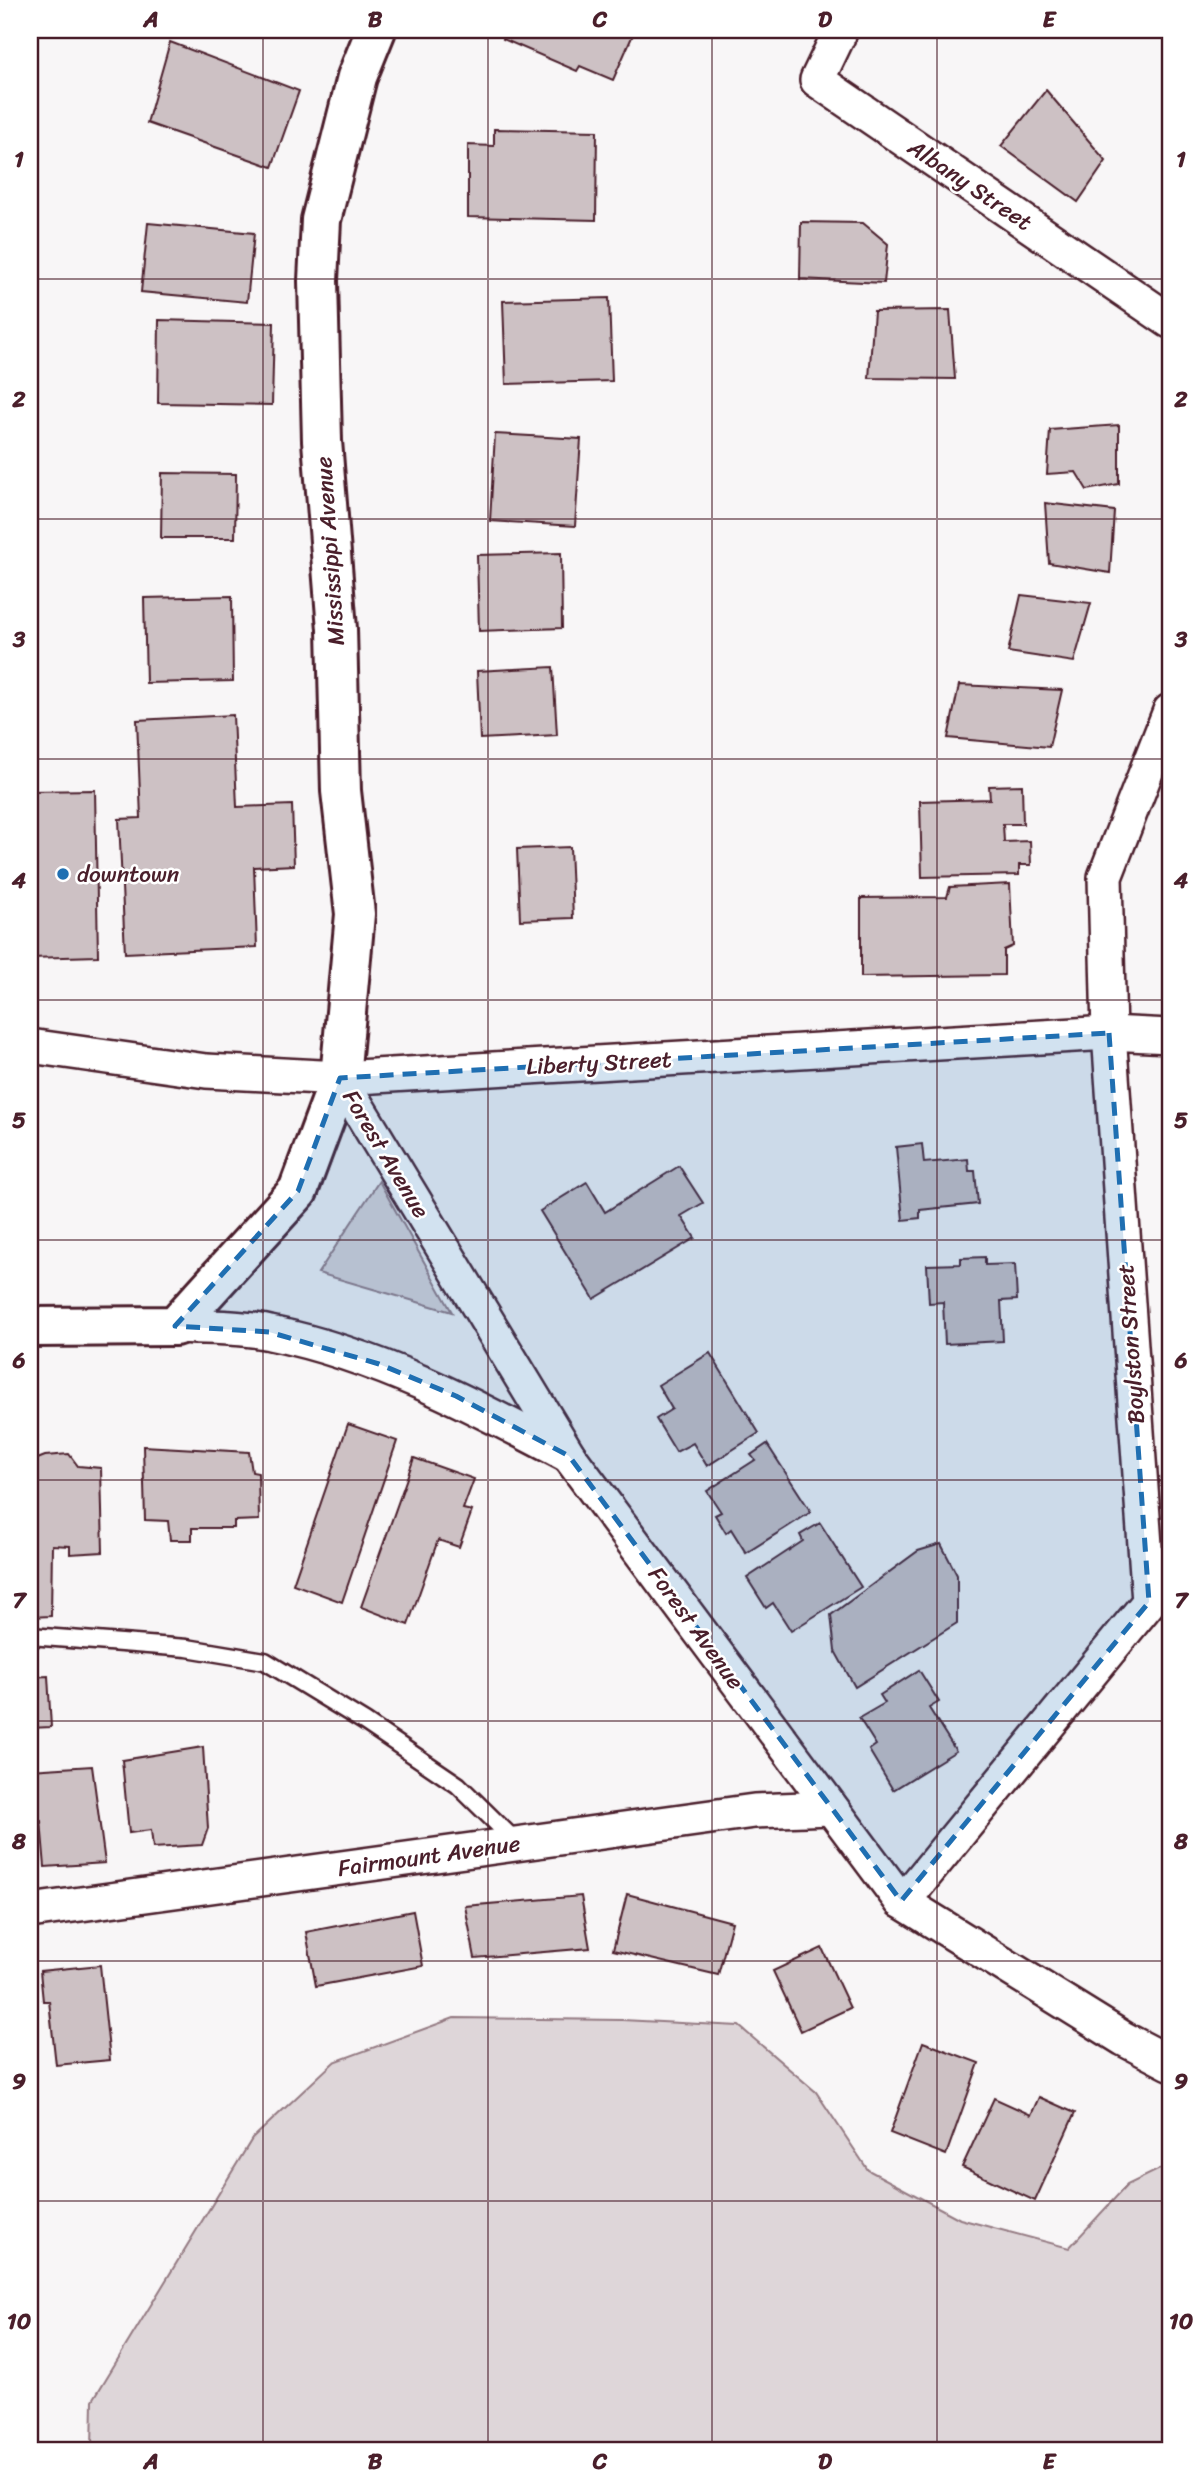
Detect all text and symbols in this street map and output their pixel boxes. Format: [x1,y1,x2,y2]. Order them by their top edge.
text: A [142,0,159,40]
text: B [368,0,383,40]
text: C [592,0,608,40]
text: D [818,0,833,40]
text: E [1043,0,1058,40]
street label: Albany Street [898,127,1041,242]
text: 1 [14,139,24,180]
text: 1 [1176,139,1186,180]
text: 2 [11,379,26,420]
text: 2 [1173,379,1188,420]
street label: Mississippi Avenue [303,455,357,647]
text: 3 [12,619,26,660]
text: 3 [1174,619,1188,660]
place label: downtown [77,854,180,895]
text: 4 [11,860,27,901]
text: 4 [1173,860,1189,901]
marker: downtown [55,866,71,882]
street label: Liberty Street [525,1039,673,1087]
street label: Forest Avenue [331,1081,441,1227]
text: 5 [12,1100,26,1141]
text: 5 [1174,1100,1188,1141]
street label: Boylston Street [1105,1263,1157,1425]
text: 6 [11,1340,26,1381]
text: 6 [1173,1340,1188,1381]
street label: Forest Avenue [637,1557,755,1699]
text: 7 [12,1580,27,1621]
text: 7 [1174,1580,1189,1621]
text: 8 [11,1821,26,1862]
text: 8 [1173,1821,1188,1862]
street label: Fairmount Avenue [335,1823,523,1889]
text: 9 [12,2061,26,2102]
text: 9 [1174,2061,1188,2102]
text: 10 [7,2301,32,2342]
text: 10 [1169,2301,1194,2342]
text: A [142,2441,159,2480]
text: B [368,2441,383,2480]
text: C [592,2441,608,2480]
text: D [818,2441,833,2480]
text: E [1043,2441,1058,2480]

